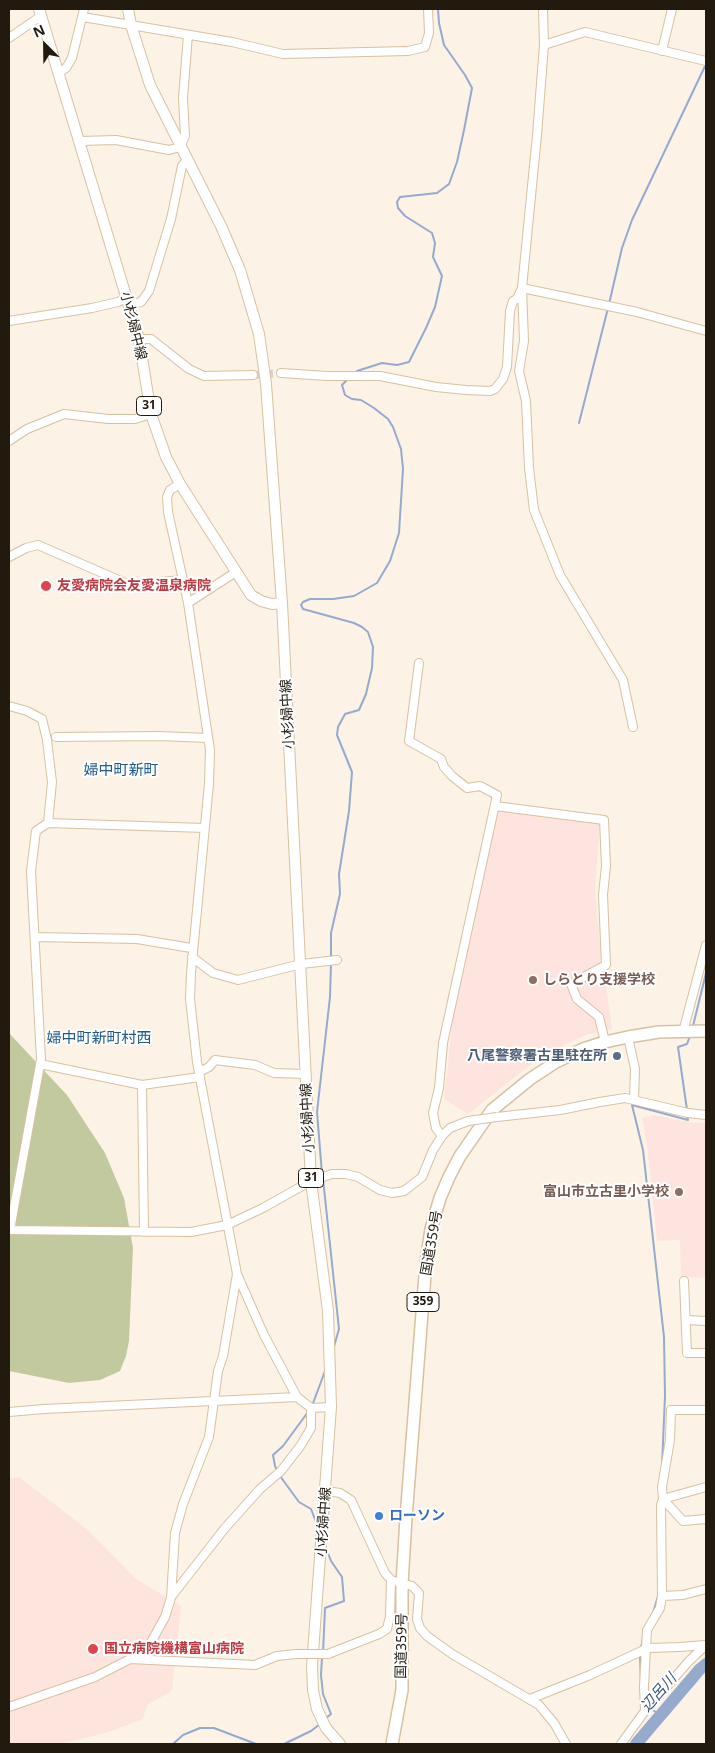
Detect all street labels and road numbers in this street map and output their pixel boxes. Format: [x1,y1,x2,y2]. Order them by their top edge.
street label: 小杉婦中線 [116,290,150,362]
road number: 31 [136,396,162,416]
street label: 小杉婦中線 [278,679,298,749]
street label: 小杉婦中線 [298,1083,318,1153]
road number: 31 [298,1168,324,1188]
street label: 国道359号 [418,1209,446,1277]
road number: 359 [407,1292,439,1311]
street label: 小杉婦中線 [313,1486,335,1558]
street label: 国道359号 [393,1613,411,1679]

